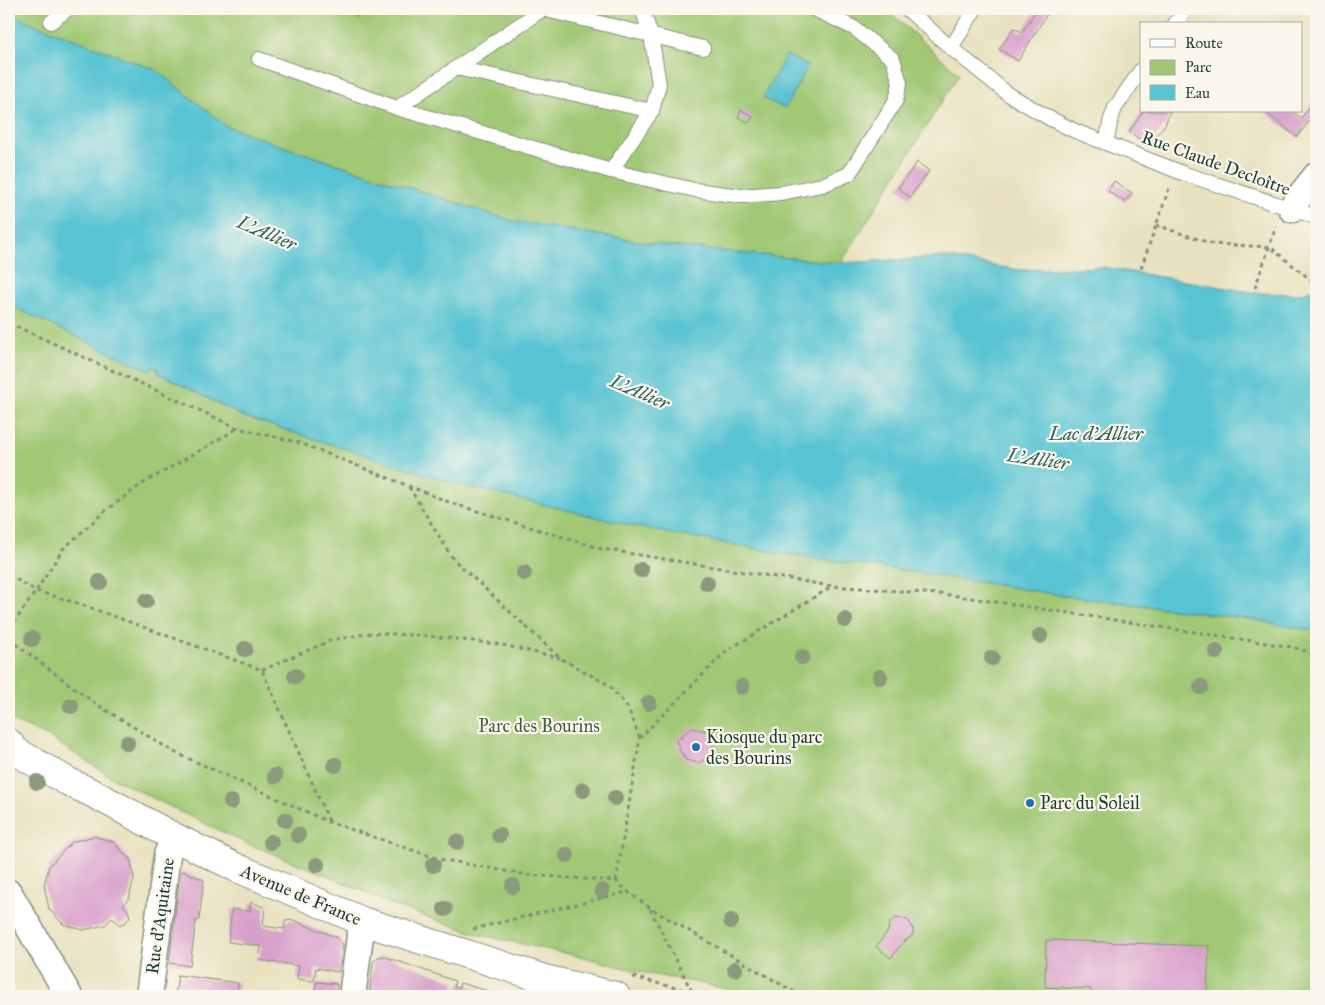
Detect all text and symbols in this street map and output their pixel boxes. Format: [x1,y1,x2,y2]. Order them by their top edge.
legend [1140,22,1302,112]
text: Route [1185,34,1223,52]
text: Parc [1185,58,1212,76]
text: Eau [1185,84,1210,102]
street label: Rue Claude Decloître [1139,126,1293,200]
water label: L'Allier [233,210,301,256]
water label: L'Allier [606,369,674,415]
water label: Lac d'Allier [1048,422,1144,445]
water label: L'Allier [1005,443,1071,475]
park label: Parc des Bourins [478,715,600,737]
place label: Kiosque du parc des Bourins [706,726,823,769]
marker: Kiosque du parc des Bourins [690,741,702,753]
place label: Parc du Soleil [1040,792,1140,814]
marker: Parc du Soleil [1024,797,1036,809]
street label: Rue d'Aquitaine [141,856,180,976]
street label: Avenue de France [236,859,365,930]

